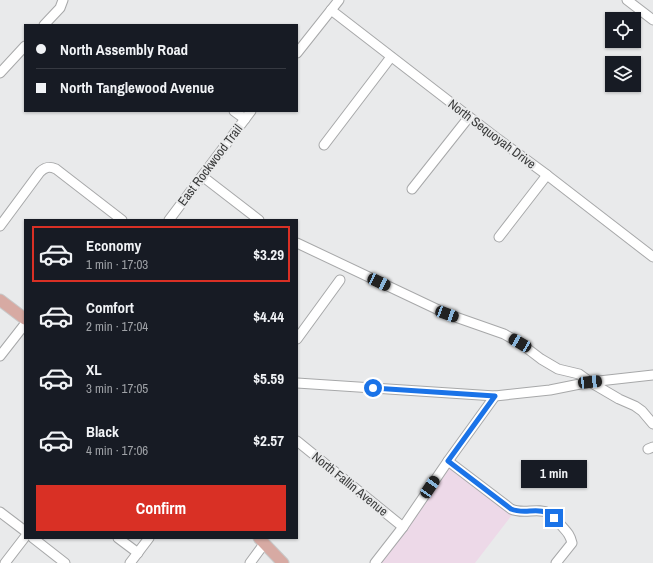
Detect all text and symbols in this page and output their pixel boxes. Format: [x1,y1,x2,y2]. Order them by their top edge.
map controls [605,12,641,92]
button: locate [605,12,641,48]
text: North Assembly Road [60,39,188,60]
button: layers [605,56,641,92]
text: North Tanglewood Avenue [60,77,214,98]
street label: North Sequoyah Drive [445,95,539,173]
street label: East Rockwood Trail [174,121,246,209]
text: Economy [86,235,141,256]
icon: car [38,236,74,272]
text: $3.29 [253,244,284,265]
text: 1 min · 17:03 [86,256,148,273]
car [366,271,392,293]
text: Comfort [86,297,134,318]
icon: car [38,298,74,334]
car [434,304,460,324]
text: $4.44 [253,306,284,327]
text: 2 min · 17:04 [86,318,148,335]
car [507,332,533,354]
text: XL [86,359,102,380]
icon: car [38,360,74,396]
text: $5.59 [253,368,284,389]
car [577,375,603,389]
route start [364,379,382,397]
text: 3 min · 17:05 [86,380,148,397]
text: Black [86,421,119,442]
icon: car [38,422,74,458]
text: $2.57 [253,430,284,451]
text: 4 min · 17:06 [86,442,148,459]
street label: North Fallin Avenue [309,448,392,520]
callout: 1 min [521,460,587,488]
text: 1 min [540,465,568,482]
car [418,474,442,500]
button: Confirm [36,485,286,531]
route end [545,509,563,527]

